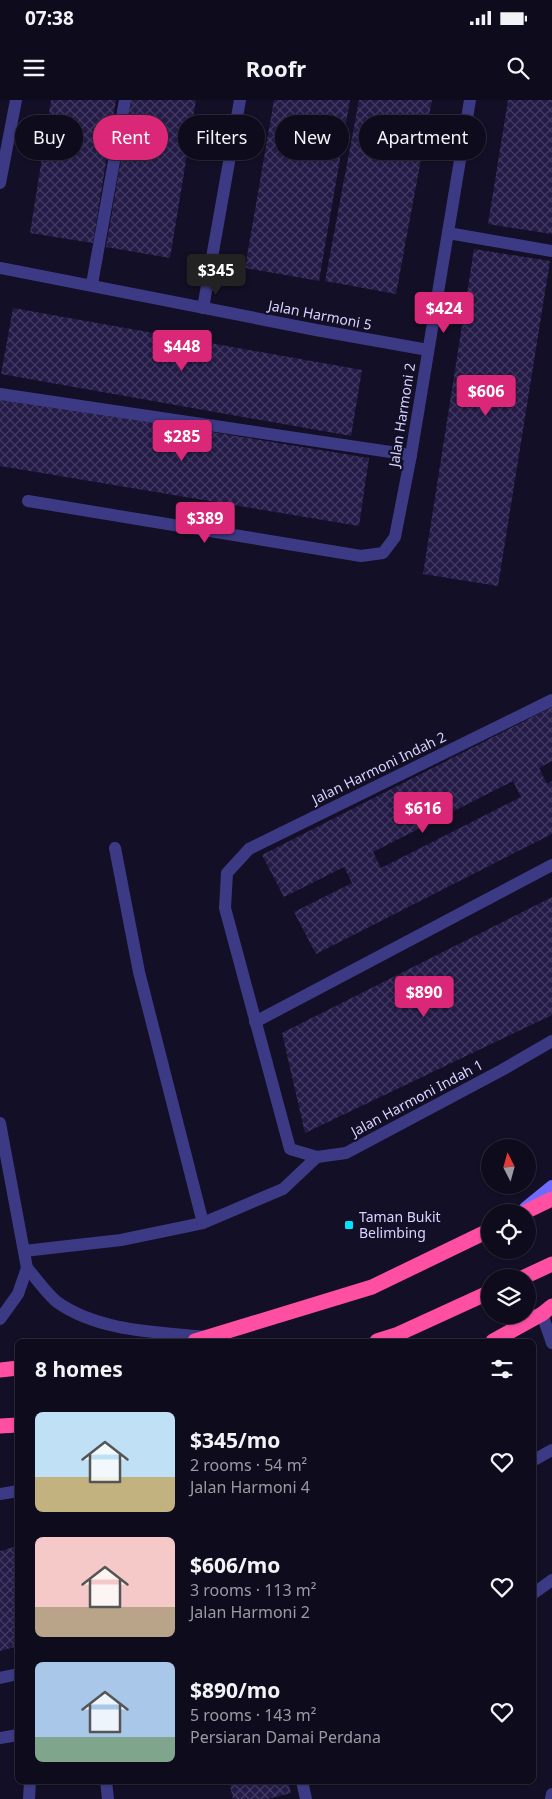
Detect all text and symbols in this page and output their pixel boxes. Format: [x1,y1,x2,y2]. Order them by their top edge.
text: 07:38 [25,5,74,31]
text: Roofr [246,53,306,83]
icon: menu [20,54,48,82]
icon: search [504,54,532,82]
chip: Buy [15,115,83,160]
chip: Rent [93,115,168,160]
chip: Filters [178,115,265,160]
chip: New [275,115,349,160]
chip: Apartment [359,115,486,160]
pin: $345 [186,254,246,296]
text: $345 [198,259,234,281]
pin: $424 [414,292,474,334]
street label: Jalan Harmoni 5 [265,295,373,334]
text: $424 [426,297,462,319]
pin: $448 [152,330,212,372]
text: $448 [164,335,200,357]
street label: Jalan Harmoni 2 [384,362,419,470]
pin: $606 [456,374,516,417]
text: $606 [468,380,504,402]
pin: $285 [152,420,212,462]
text: $285 [164,425,200,447]
pin: $389 [175,502,235,544]
text: $389 [187,507,223,529]
street label: Jalan Harmoni Indah 2 [307,727,449,809]
pin: $616 [393,792,453,834]
text: $616 [405,797,441,819]
pin: $890 [394,976,454,1018]
text: $890 [406,981,442,1003]
street label: Jalan Harmoni Indah 1 [346,1055,486,1141]
north arrow [481,1139,536,1194]
map controls [481,1139,536,1324]
button: locate [481,1204,536,1259]
place label: Taman Bukit Belimbing [359,1207,441,1242]
marker: Taman Bukit Belimbing [343,1219,355,1231]
button: layers [481,1269,536,1324]
text: 8 homes [35,1355,123,1383]
icon: filters [488,1355,516,1383]
text: $345/mo [190,1426,280,1454]
icon: home [75,1432,135,1492]
icon: heart [488,1448,516,1476]
text: 2 rooms · 54 m² [190,1454,307,1476]
text: Jalan Harmoni 4 [190,1476,310,1498]
text: $606/mo [190,1551,280,1579]
icon: home [75,1557,135,1617]
icon: heart [488,1573,516,1601]
text: 3 rooms · 113 m² [190,1579,316,1601]
text: Jalan Harmoni 2 [190,1601,310,1623]
text: $890/mo [190,1676,280,1704]
icon: home [75,1682,135,1742]
icon: heart [488,1698,516,1726]
text: 5 rooms · 143 m² [190,1704,316,1726]
text: Persiaran Damai Perdana [190,1726,381,1748]

